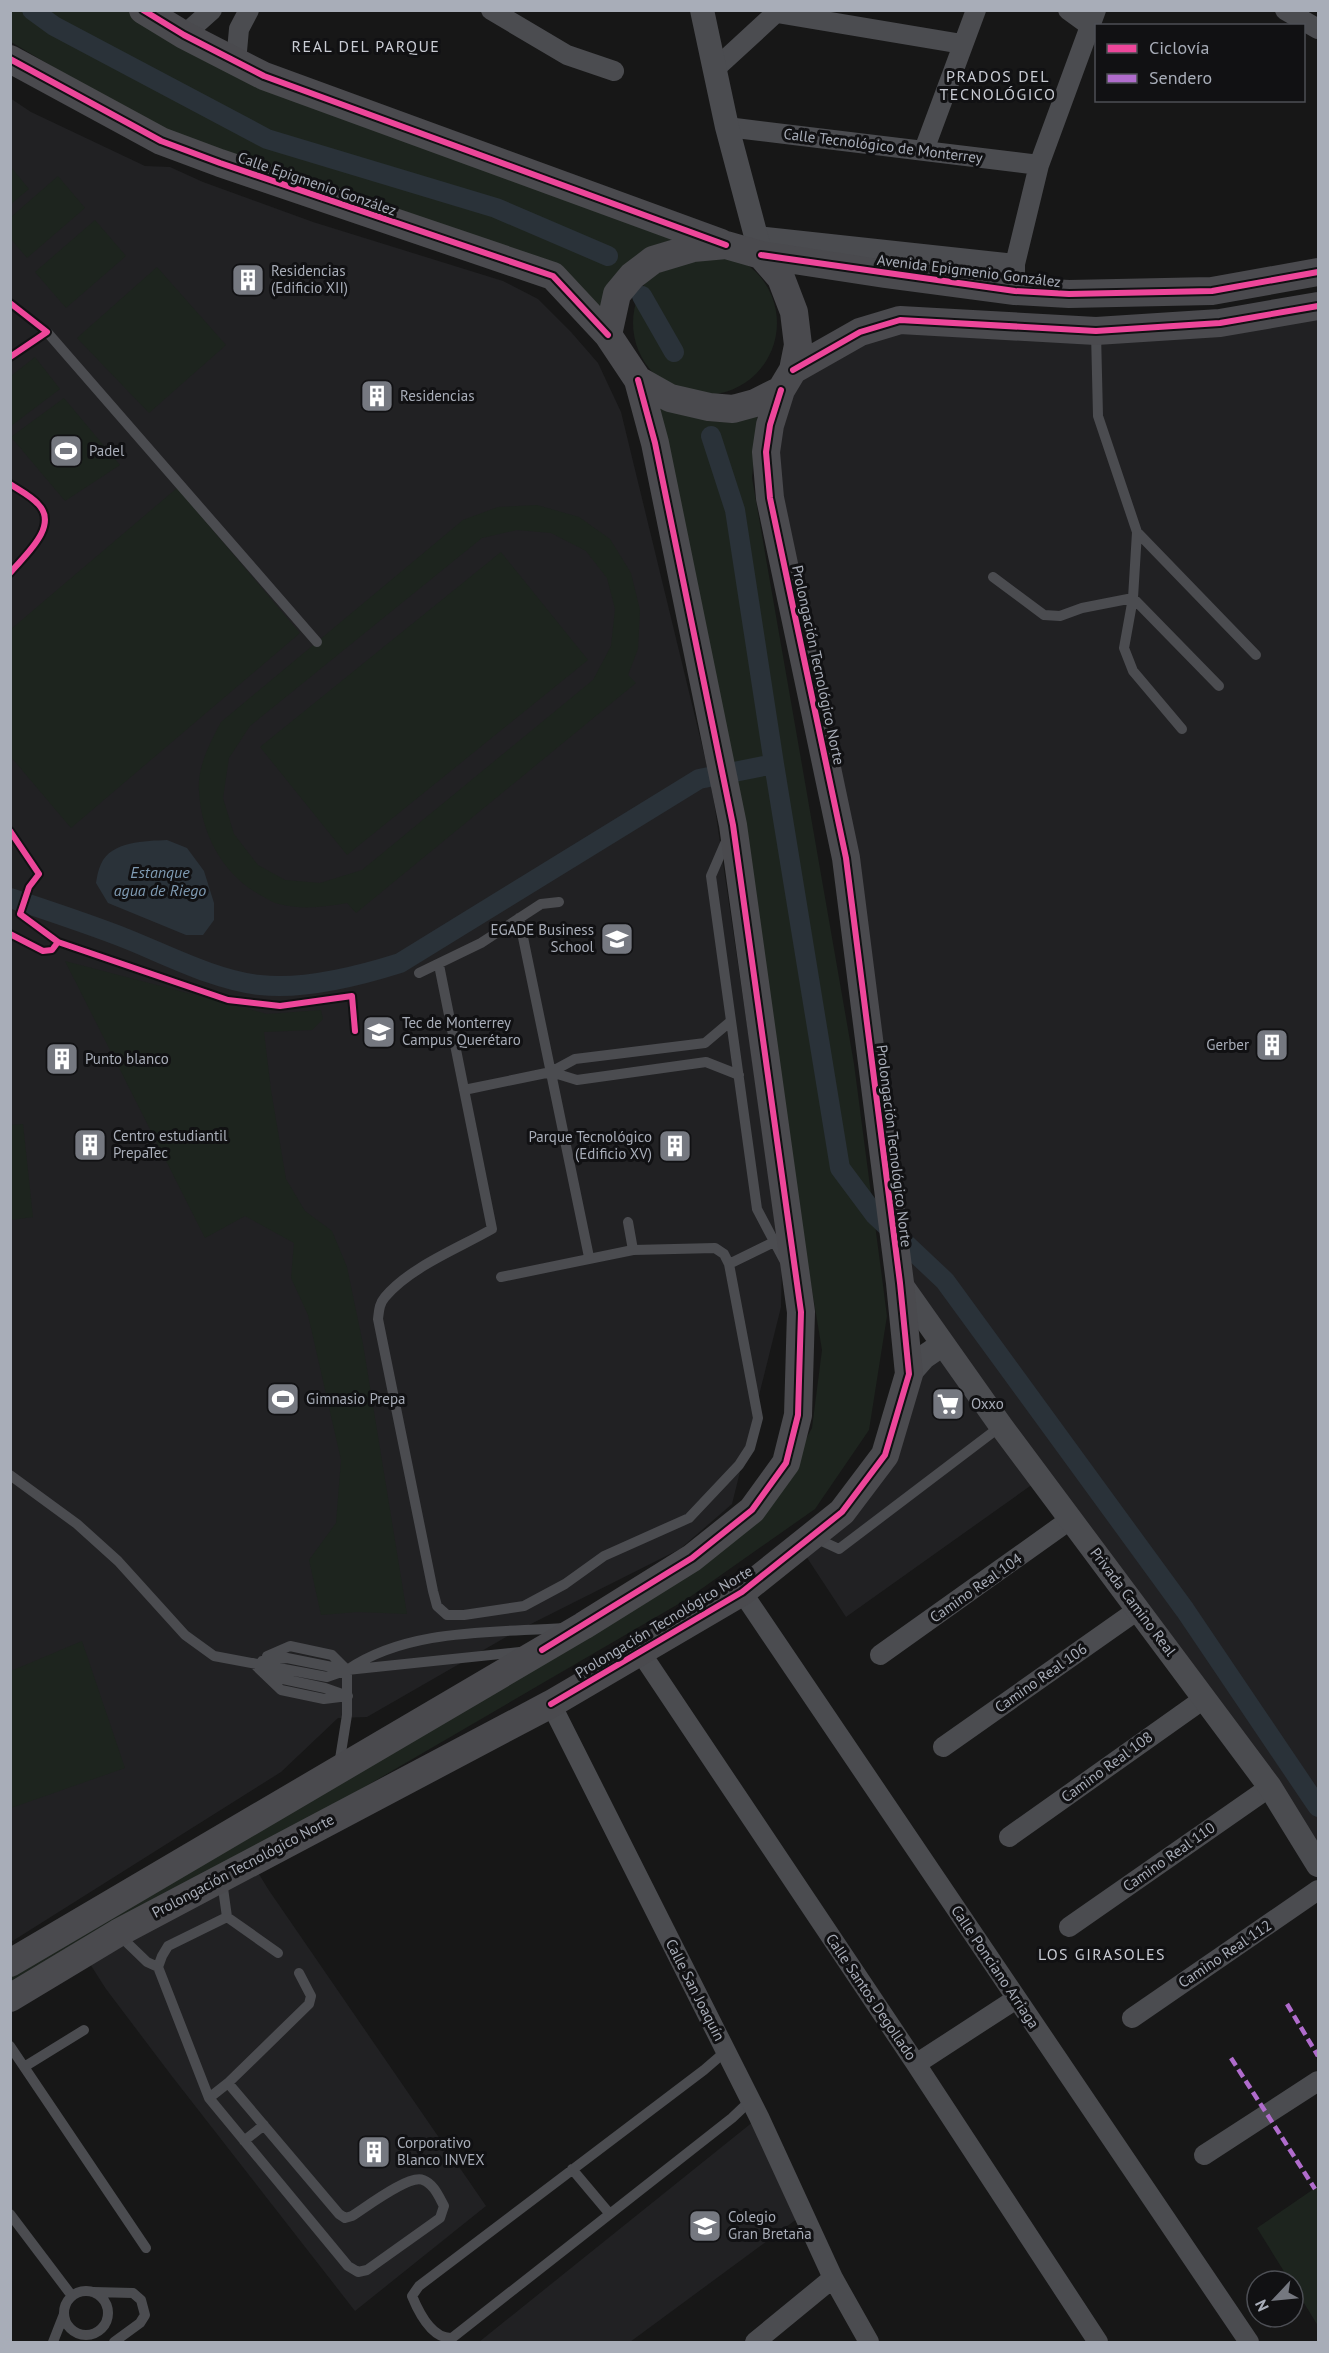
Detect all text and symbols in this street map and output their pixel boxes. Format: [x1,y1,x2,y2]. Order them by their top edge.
legend [1095,24,1305,102]
district label: REAL DEL PARQUE [292,36,440,56]
text: Ciclovía [1149,36,1209,59]
district label: PRADOS DEL TECNOLÓGICO [939,66,1057,104]
text: Sendero [1149,66,1212,89]
street label: Calle Tecnológico de Monterrey [782,124,984,167]
street label: Calle Epigmenio González [235,147,399,220]
street label: Avenida Epigmenio González [876,250,1062,291]
place label: Residencias (Edificio XII) [271,261,348,297]
building icon: Residencias (Edificio XII) [230,262,266,298]
building icon: Residencias [359,378,395,414]
place label: Residencias [400,386,475,405]
sports icon: Padel [48,433,84,469]
place label: Padel [89,441,125,460]
street label: Prolongación Tecnológico Norte [788,563,849,767]
water label: Estanque agua de Riego [114,862,206,900]
place label: EGADE Business School [491,920,595,956]
school or university icon: EGADE Business School [599,921,635,957]
place label: Tec de Monterrey Campus Querétaro [402,1013,521,1049]
school or university icon: Tec de Monterrey Campus Querétaro [361,1014,397,1050]
building icon: Gerber [1254,1027,1290,1063]
place label: Gerber [1206,1035,1249,1054]
building icon: Punto blanco [44,1041,80,1077]
street label: Prolongación Tecnológico Norte [873,1044,916,1248]
place label: Punto blanco [85,1049,169,1068]
place label: Centro estudiantil PrepaTec [113,1126,228,1162]
building icon: Centro estudiantil PrepaTec [72,1127,108,1163]
place label: Parque Tecnológico (Edificio XV) [528,1127,652,1163]
building icon: Parque Tecnológico (Edificio XV) [657,1128,693,1164]
sports icon: Gimnasio Prepa [265,1381,301,1417]
supermarket icon: Oxxo [930,1386,966,1422]
place label: Gimnasio Prepa [306,1389,406,1408]
place label: Oxxo [971,1394,1004,1413]
street label: Privada Camino Real [1086,1544,1181,1660]
street label: Camino Real 104 [926,1549,1026,1626]
street label: Prolongación Tecnológico Norte [572,1561,756,1682]
street label: Camino Real 106 [991,1639,1091,1716]
street label: Camino Real 108 [1057,1727,1156,1806]
street label: Prolongación Tecnológico Norte [148,1809,337,1922]
street label: Camino Real 110 [1119,1818,1219,1895]
street label: Calle Ponciano Arriaga [947,1902,1044,2032]
street label: Camino Real 112 [1174,1915,1275,1992]
street label: Calle Santos Degollado [822,1930,921,2064]
street label: Calle San Joaquín [662,1936,729,2044]
district label: LOS GIRASOLES [1038,1944,1166,1964]
place label: Corporativo Blanco INVEX [397,2133,485,2169]
building icon: Corporativo Blanco INVEX [356,2134,392,2170]
place label: Colegio Gran Bretaña [728,2207,812,2243]
school or university icon: Colegio Gran Bretaña [687,2208,723,2244]
north arrow [1245,2269,1305,2329]
text: N [1250,2296,1273,2315]

